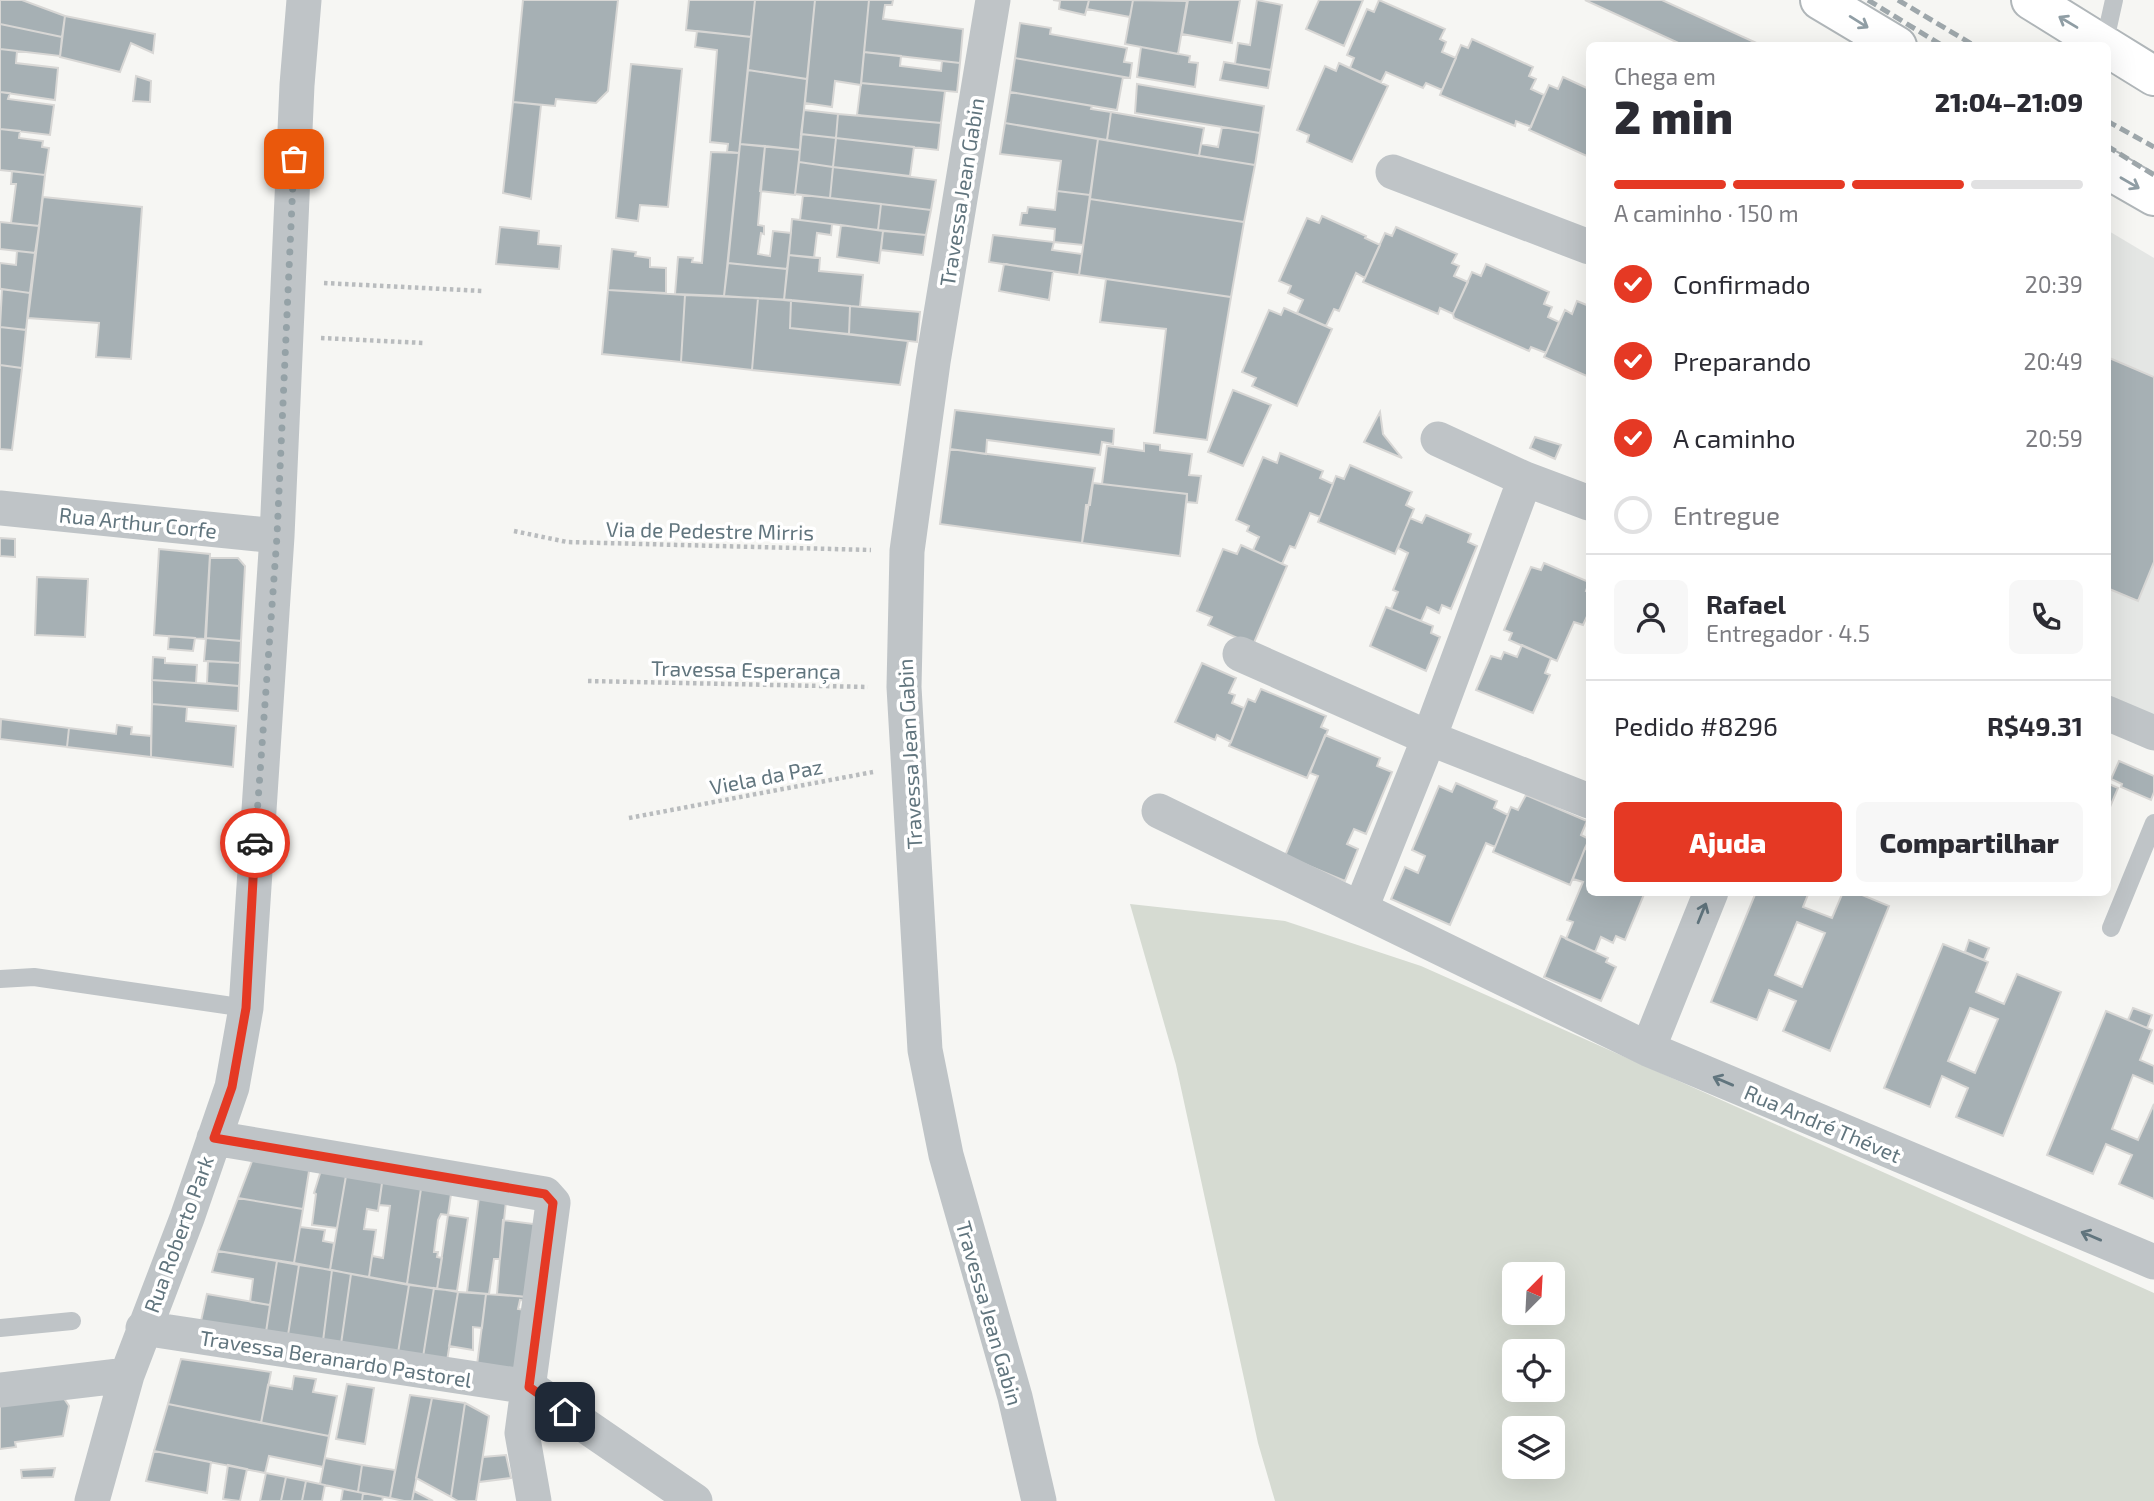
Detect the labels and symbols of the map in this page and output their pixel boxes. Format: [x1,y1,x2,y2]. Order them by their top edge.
one-way arrow [1849,14,1868,29]
one-way arrow [2059,15,2079,29]
street label: Travessa Jean Gabin [934,96,988,288]
pin [264,129,324,189]
one-way arrow [2120,176,2140,190]
street label: Rua Arthur Corfe [58,501,218,543]
street label: Via de Pedestre Mirris [606,516,814,544]
street label: Travessa Esperança [651,655,841,685]
street label: Travessa Jean Gabin [892,658,926,850]
street label: Viela da Paz [707,753,825,799]
courier [220,808,290,878]
one-way arrow [1697,903,1710,925]
one-way arrow [1713,1074,1735,1087]
street label: Rua André Thévet [1741,1079,1905,1167]
street label: Rua Roberto Park [138,1152,218,1316]
street label: Travessa Jean Gabin [952,1218,1028,1408]
one-way arrow [2081,1228,2102,1241]
north arrow [1502,1262,1564,1325]
street label: Travessa Beranardo Pastorel [198,1324,474,1392]
pin [535,1382,595,1442]

